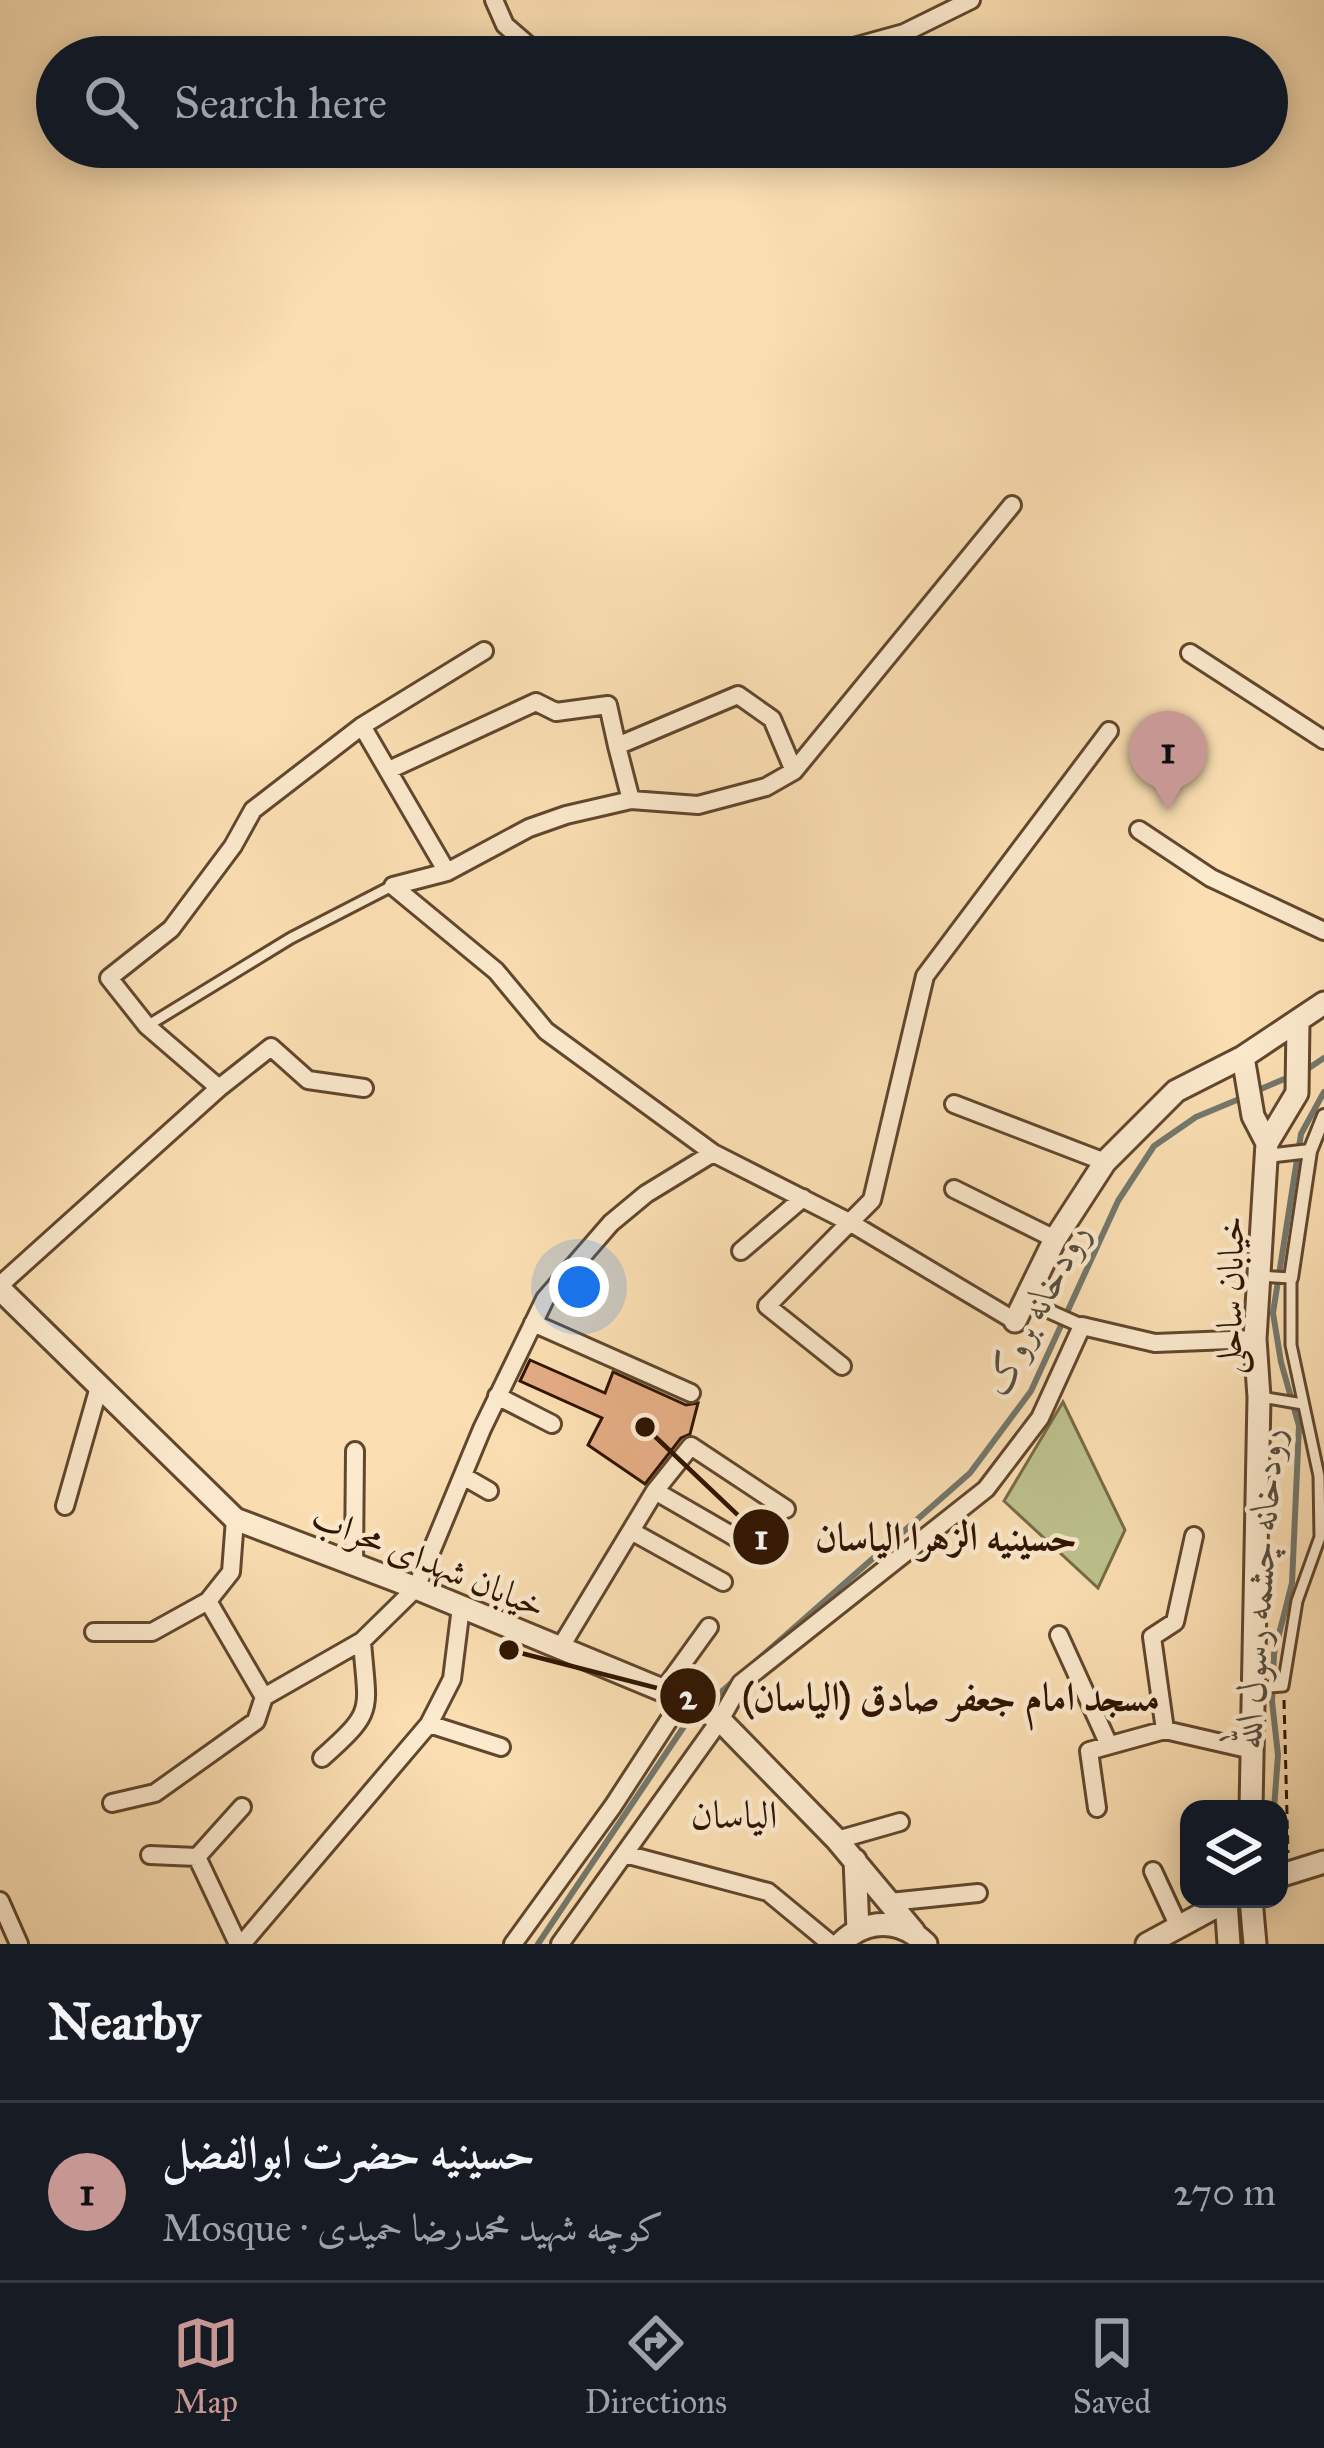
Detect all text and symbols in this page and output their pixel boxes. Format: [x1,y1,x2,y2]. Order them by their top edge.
search box [36,36,1288,168]
icon: search [78,69,144,135]
text: Search here [174,75,387,130]
pin: 1 [1129,711,1207,810]
water label: رودخانه بروک [972,1214,1100,1403]
street label: خیابان ساحلی [1207,1215,1257,1375]
your location [549,1257,609,1317]
water label: رودخانه چشمه رسول الله [1218,1426,1295,1750]
street label: خیابان شهدای محراب [305,1494,552,1629]
callout: حسینیه الزهرا الیاسان [731,1499,1101,1574]
text: حسینیه الزهرا الیاسان [815,1513,1077,1563]
text: 1 [754,1515,768,1559]
callout: مسجد امام جعفر صادق (الیاسان) [658,1659,1184,1734]
text: مسجد امام جعفر صادق (الیاسان) [742,1673,1160,1731]
text: 2 [679,1675,698,1719]
district label: الیاسان [690,1791,778,1839]
map controls [1180,1800,1288,1908]
button: layers [1180,1800,1288,1908]
text: Nearby [48,1991,200,2053]
text: حسینیه حضرت ابوالفضل [162,2125,535,2180]
text: 1 [79,2168,95,2216]
text: 270 m [1173,2168,1276,2216]
text: Mosque · کوچه شهید محمدرضا حمیدی [162,2204,664,2252]
tab: Map [173,2310,239,2422]
tab: Directions [585,2310,727,2422]
tab: Saved [1073,2310,1151,2422]

